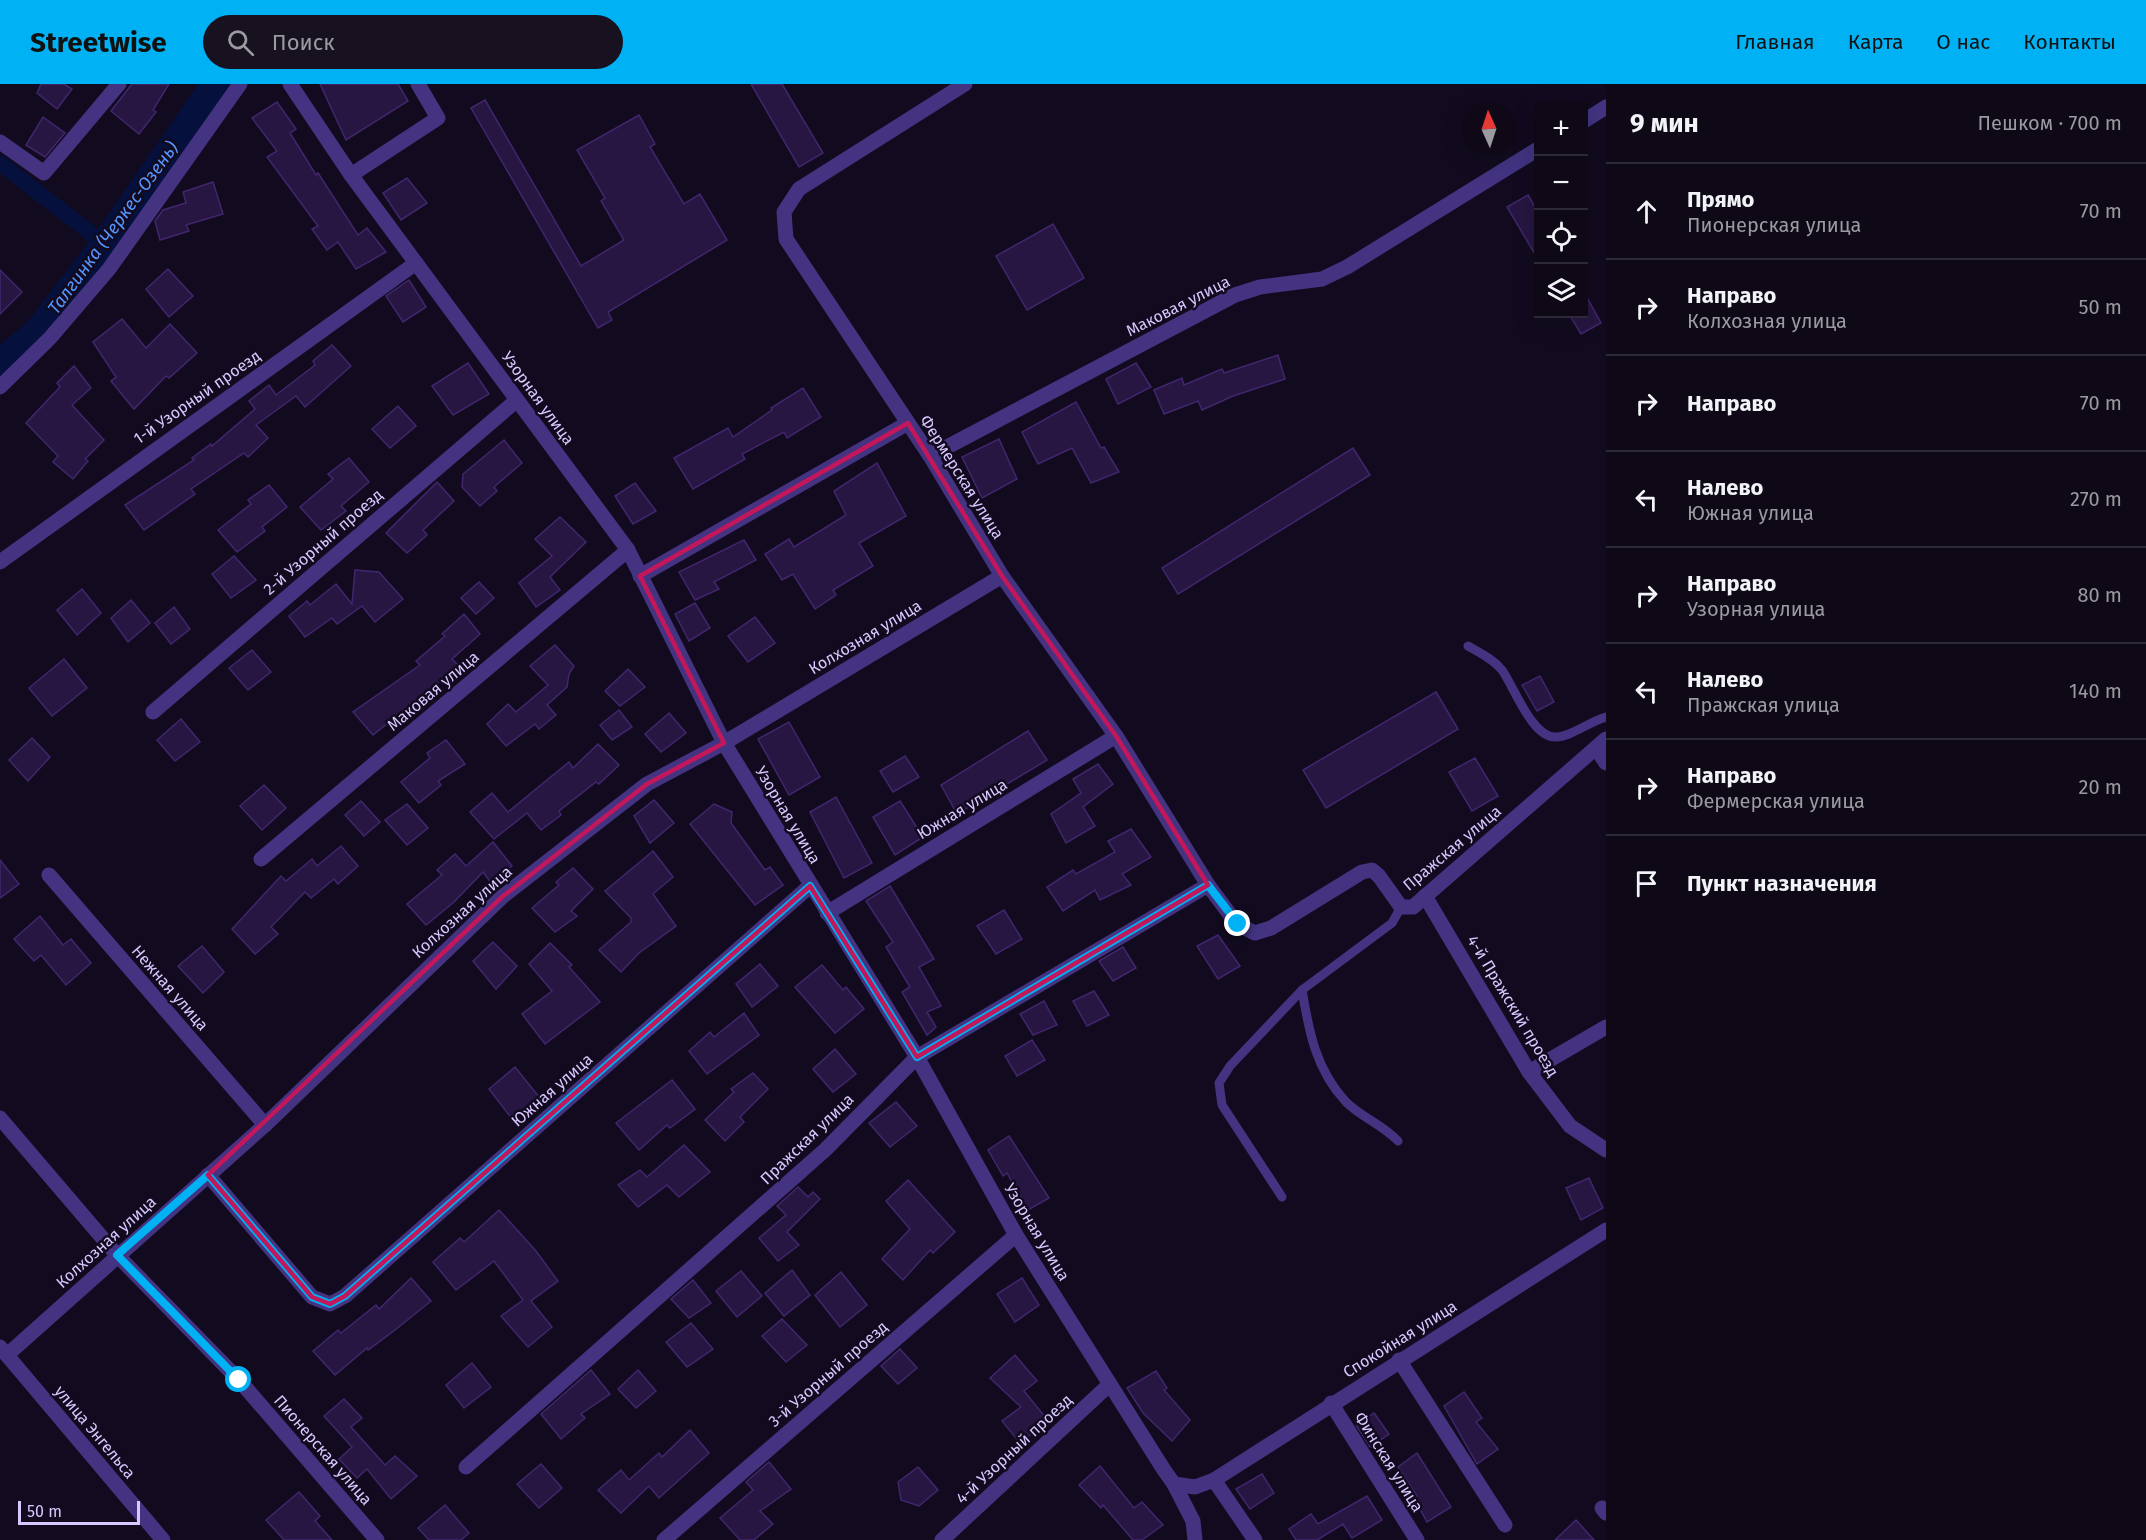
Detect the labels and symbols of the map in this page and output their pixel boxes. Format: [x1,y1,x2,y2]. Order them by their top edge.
north arrow [1462,102,1516,156]
water label: Талгинка (Черкес-Озень) [43,137,183,319]
street label: Маковая улица [1123,272,1233,340]
street label: 1-й Узорный проезд [130,346,264,448]
street label: Узорная улица [498,348,578,448]
street label: Фермерская улица [916,412,1008,542]
street label: 2-й Узорный проезд [260,485,386,599]
street label: Колхозная улица [805,596,925,678]
street label: Маковая улица [383,647,483,735]
street label: Узорная улица [751,763,825,867]
street label: Южная улица [914,775,1010,843]
street label: Пражская улица [1399,801,1505,895]
street label: Колхозная улица [408,862,516,962]
route end [1224,910,1250,936]
street label: 4-й Пражский проезд [1463,932,1563,1080]
street label: Нежная улица [128,941,212,1035]
street label: Южная улица [507,1050,597,1130]
street label: Пражская улица [756,1090,858,1188]
street label: Узорная улица [1000,1180,1074,1284]
street label: Колхозная улица [52,1192,160,1292]
street label: Спокойная улица [1340,1296,1460,1382]
street label: 3-й Узорный проезд [765,1317,891,1431]
route start [225,1366,251,1392]
street label: улица Энгельса [51,1382,139,1482]
street label: 4-й Узорный проезд [952,1390,1076,1508]
street label: Пионерская улица [270,1391,376,1509]
street label: Финская улица [1351,1409,1427,1515]
scale bar [18,1498,140,1526]

